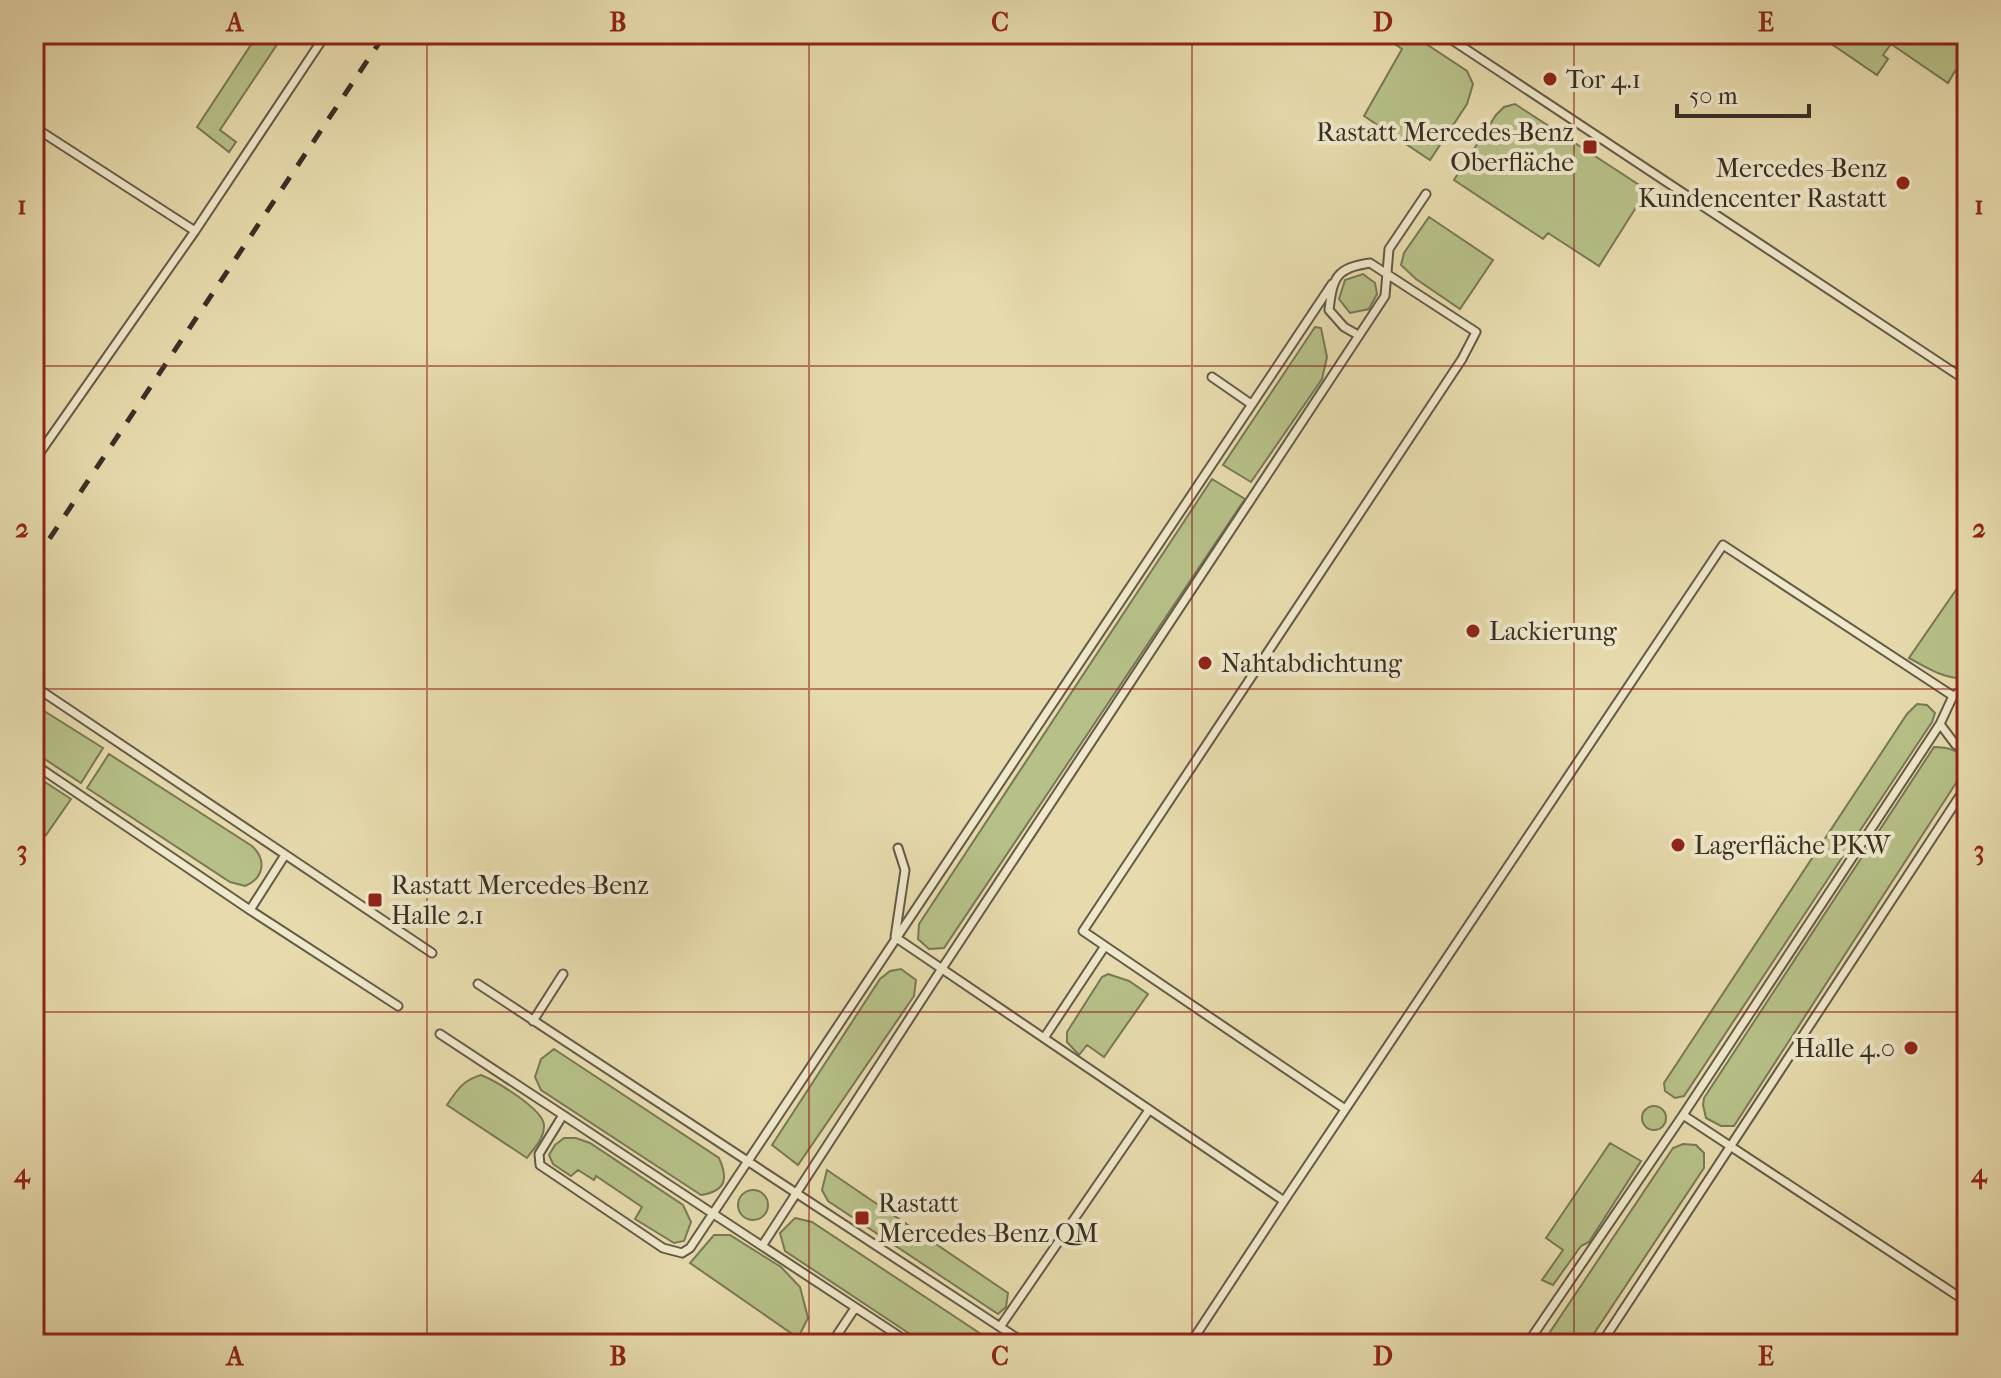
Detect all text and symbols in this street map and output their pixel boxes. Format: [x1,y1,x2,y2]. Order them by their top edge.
text: A [225,7,245,38]
text: B [610,7,627,38]
text: C [991,7,1009,38]
text: D [1373,7,1393,38]
text: E [1758,7,1774,38]
place label: Tor 4.1 [1566,64,1641,95]
scale bar [1677,68,1809,118]
marker: Tor 4.1 [1541,70,1559,88]
text: 50 m [1689,82,1738,110]
place label: Rastatt Mercedes-Benz Oberfläche [1316,117,1574,178]
marker: Rastatt Mercedes-Benz Oberfläche [1581,138,1599,156]
place label: Mercedes-Benz Kundencenter Rastatt [1638,153,1888,214]
marker: Mercedes-Benz Kundencenter Rastatt [1894,174,1912,192]
text: 1 [17,190,27,221]
text: 1 [1974,190,1984,221]
text: 2 [15,513,29,544]
text: 2 [1972,513,1986,544]
place label: Lackierung [1489,616,1618,647]
marker: Lackierung [1464,622,1482,640]
place label: Nahtabdichtung [1221,648,1403,679]
marker: Nahtabdichtung [1196,654,1214,672]
place label: Lagerfläche PKW [1694,830,1892,861]
text: 3 [17,835,27,866]
text: 3 [1974,835,1984,866]
marker: Lagerfläche PKW [1669,836,1687,854]
place label: Rastatt Mercedes-Benz Halle 2.1 [391,870,649,931]
marker: Rastatt Mercedes-Benz Halle 2.1 [366,891,384,909]
place label: Halle 4.0 [1794,1033,1895,1064]
marker: Halle 4.0 [1902,1039,1920,1057]
text: 4 [13,1158,31,1190]
text: 4 [1970,1158,1988,1190]
place label: Rastatt Mercedes-Benz QM [878,1188,1099,1249]
marker: Rastatt Mercedes-Benz QM [853,1209,871,1227]
text: A [225,1341,245,1372]
text: B [610,1341,627,1372]
text: C [991,1341,1009,1372]
text: D [1373,1341,1393,1372]
text: E [1758,1341,1774,1372]

